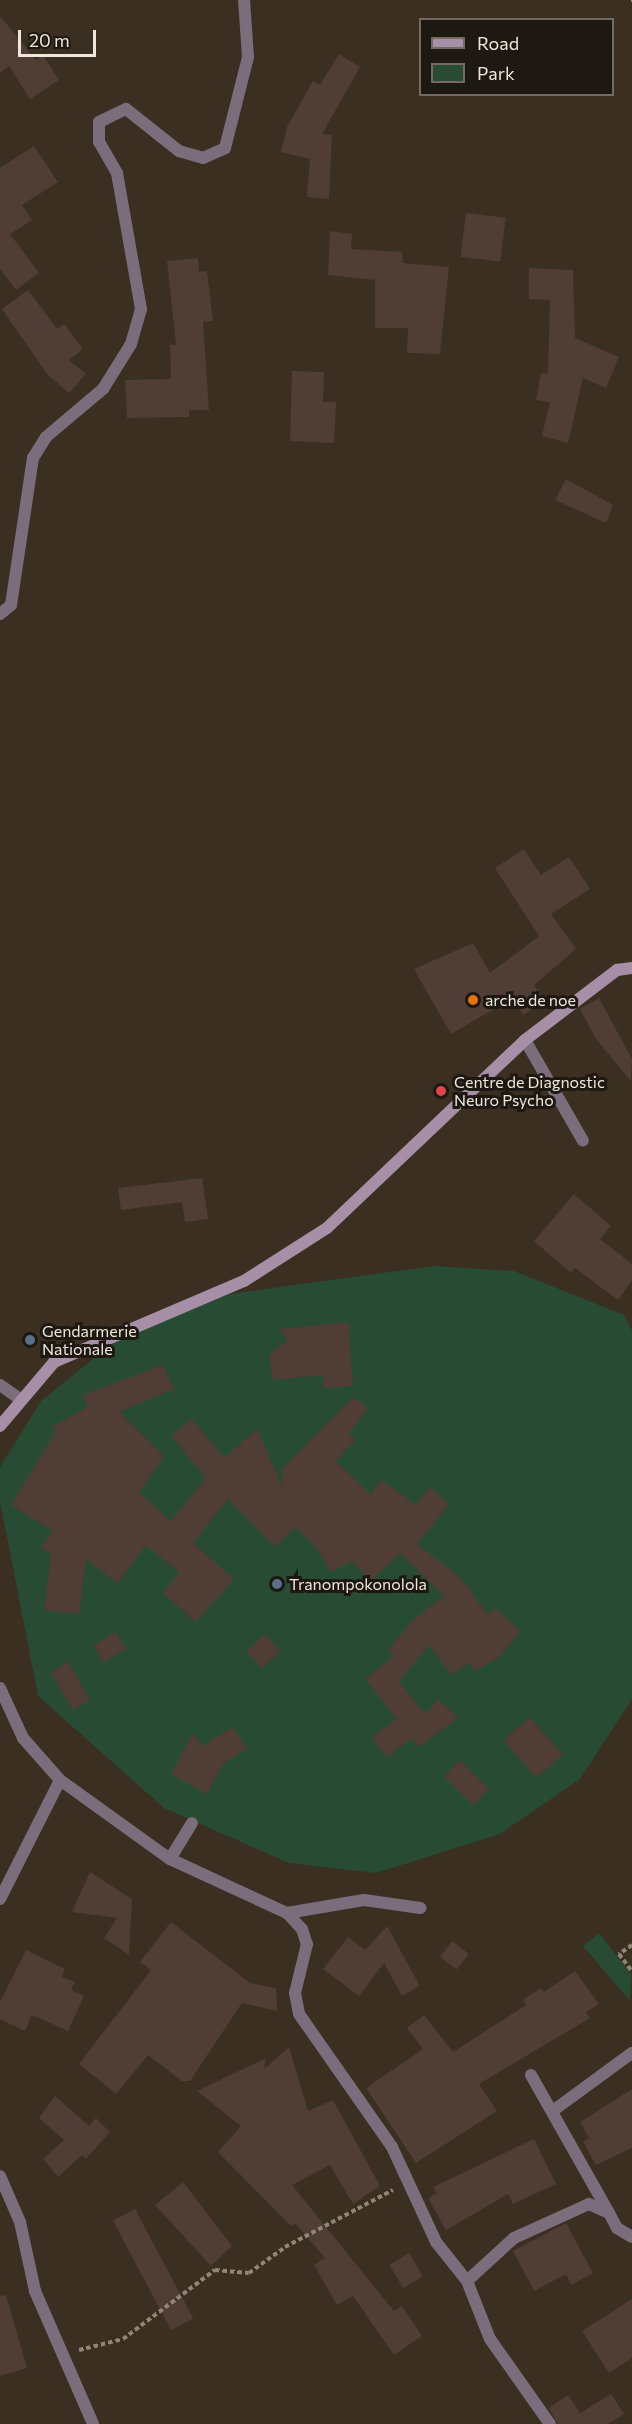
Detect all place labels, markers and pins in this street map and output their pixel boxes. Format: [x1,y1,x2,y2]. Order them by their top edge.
place label: arche de noe [485,990,576,1010]
marker: arche de noe [466,993,480,1007]
place label: Centre de Diagnostic Neuro Psycho [454,1072,605,1110]
marker: Centre de Diagnostic Neuro Psycho [432,1082,450,1100]
place label: Gendarmerie Nationale [42,1321,137,1359]
marker: Gendarmerie Nationale [23,1333,37,1347]
place label: Tranompokonolola [289,1574,427,1594]
marker: Tranompokonolola [270,1577,284,1591]

